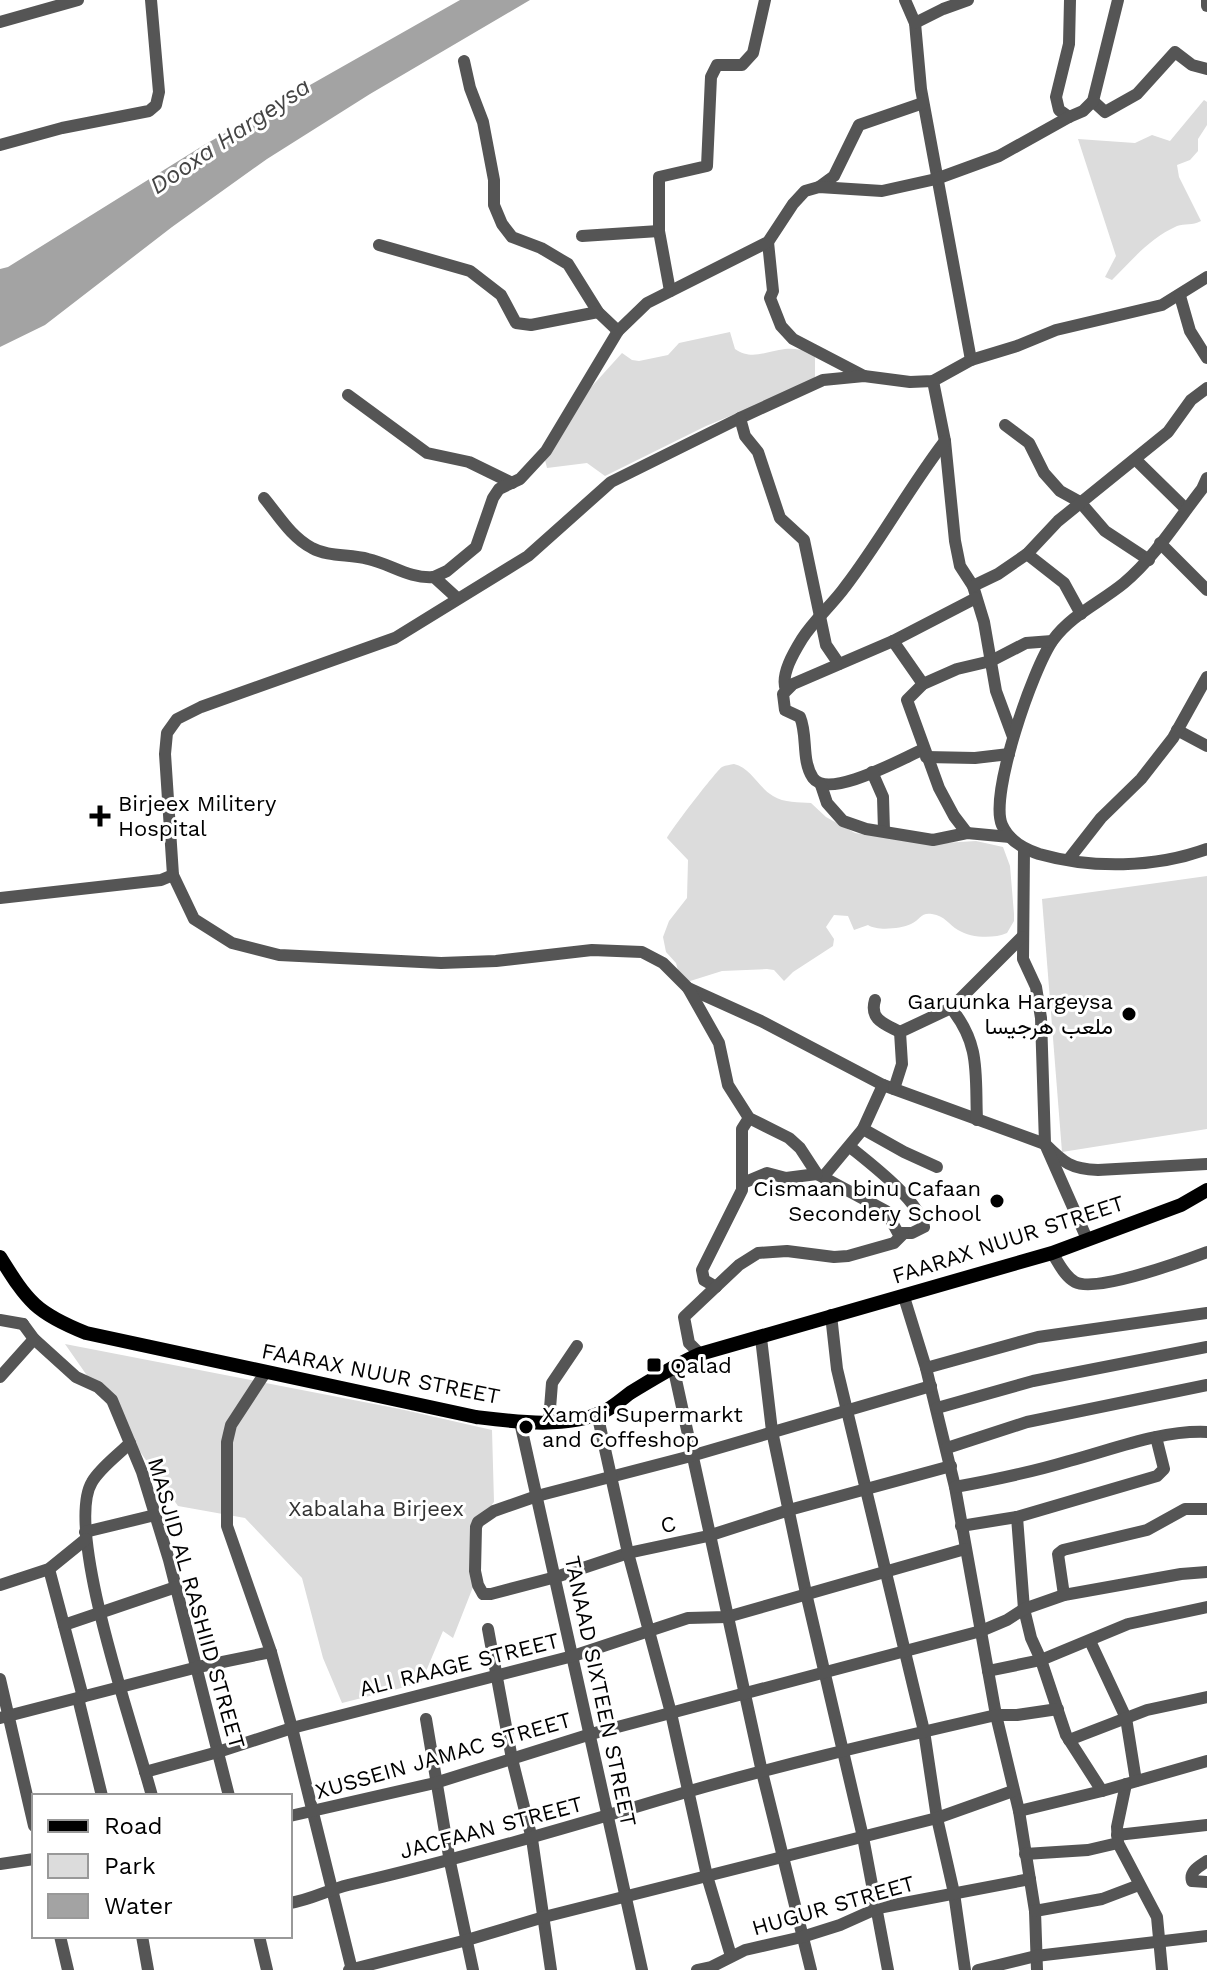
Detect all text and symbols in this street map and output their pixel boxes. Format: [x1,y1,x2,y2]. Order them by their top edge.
water label: Dooxa Hargeysa [144,72,316,200]
place label: Birjeex Militery Hospital [118,791,277,841]
marker: Birjeex Militery Hospital [89,805,111,827]
place label: Garuunka Hargeysa ملعب هرجيسا [907,989,1113,1040]
marker: Garuunka Hargeysa ملعب هرجيسا [1120,1005,1138,1023]
place label: Cismaan binu Cafaan Secondery School [753,1176,981,1226]
street label: FAARAX NUUR STREET [889,1190,1127,1289]
marker: Cismaan binu Cafaan Secondery School [988,1192,1006,1210]
street label: FAARAX NUUR STREET [260,1338,502,1409]
place label: Qalad [670,1353,732,1378]
marker: Qalad [645,1356,663,1374]
place label: Xamdi Supermarkt and Coffeshop [542,1402,743,1452]
marker: Xamdi Supermarkt and Coffeshop [517,1418,535,1436]
street label: MASJID AL RASHIID STREET [143,1455,250,1752]
park label: Xabalaha Birjeex [288,1496,464,1521]
street label: C [658,1511,678,1538]
street label: TANAAD SIXTEEN STREET [560,1554,641,1829]
street label: ALI RAAGE STREET [357,1628,562,1701]
street label: XUSSEIN JAMAC STREET [312,1707,574,1804]
street label: JACFAAN STREET [397,1791,585,1864]
legend [32,1794,292,1938]
text: Road [104,1812,163,1840]
text: Park [104,1852,156,1880]
street label: HUGUR STREET [749,1870,917,1941]
text: Water [104,1892,173,1920]

